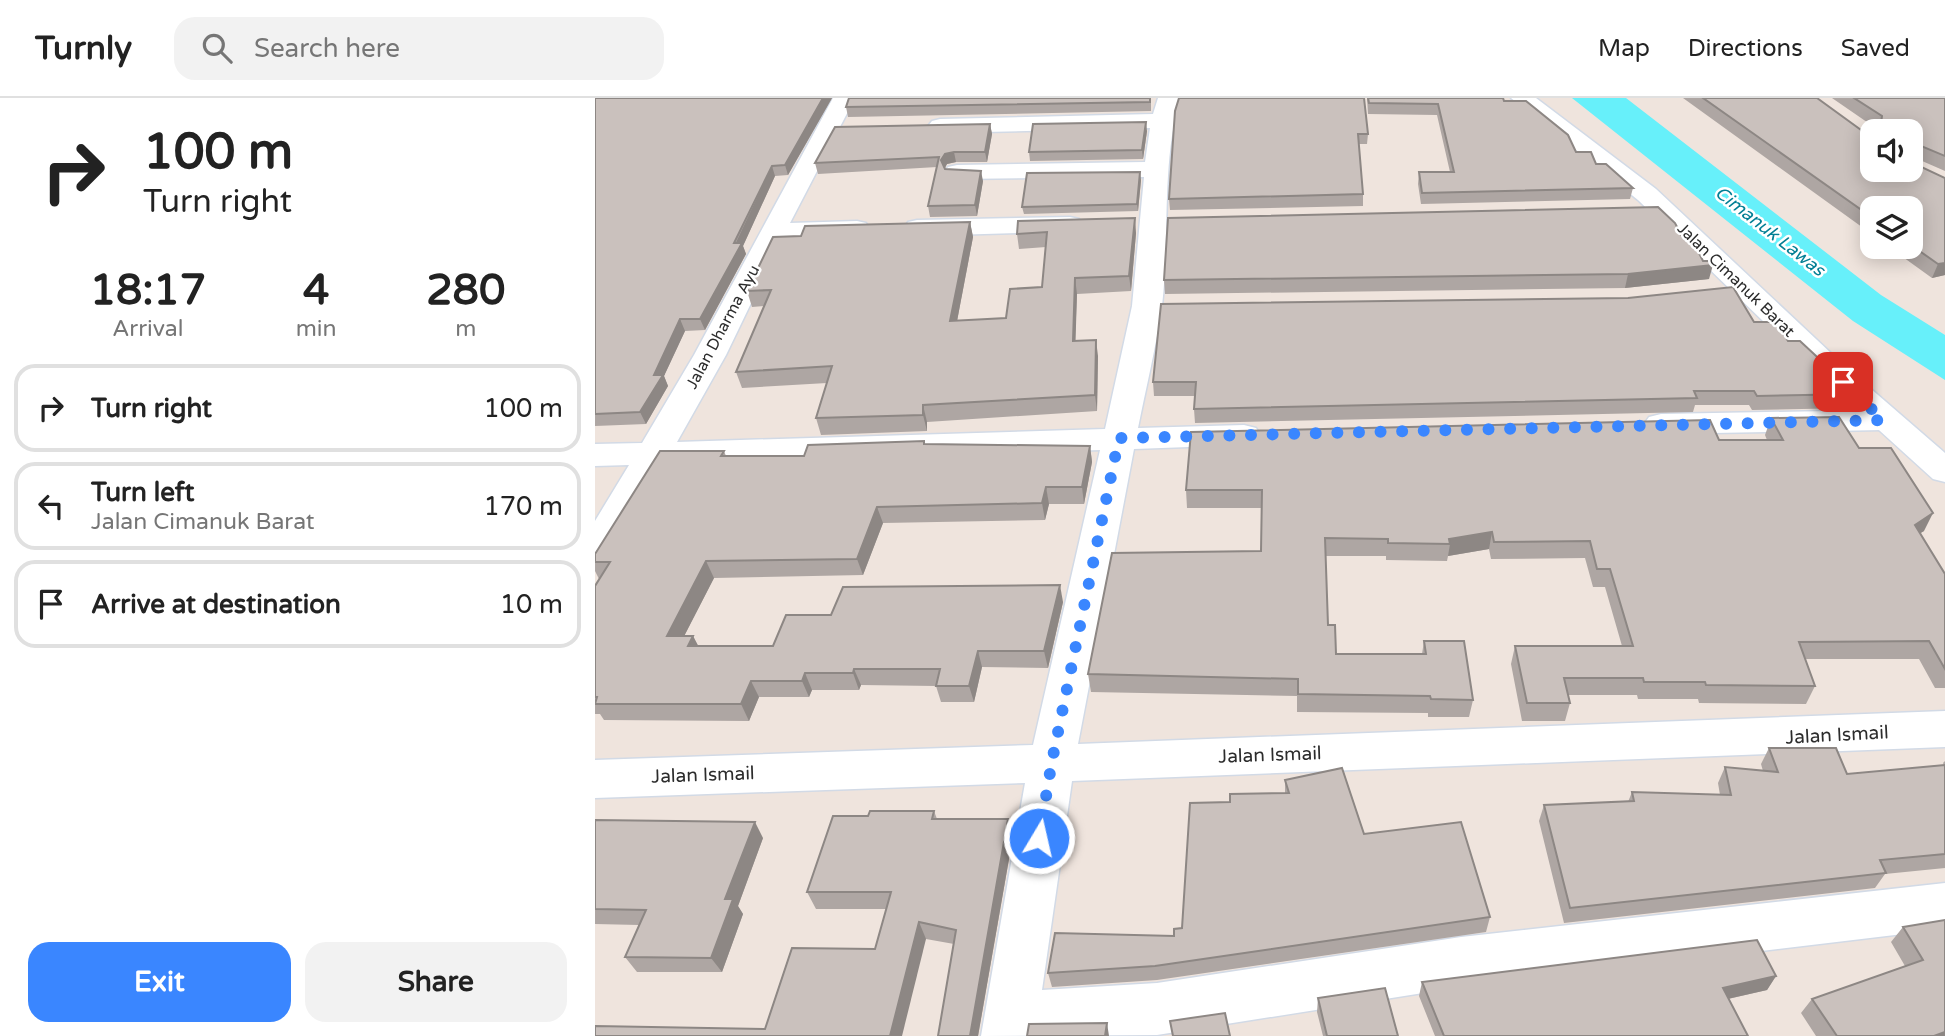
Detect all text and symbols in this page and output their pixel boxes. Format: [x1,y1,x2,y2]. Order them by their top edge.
search box [174,17,664,80]
text: Turnly [35,29,132,68]
icon: search [198,29,236,67]
text: Search here [254,33,400,64]
text: Map [1598,34,1650,63]
text: Directions [1688,34,1803,63]
text: Saved [1841,34,1910,63]
map controls [1860,119,1923,259]
button: sound [1860,119,1923,182]
text: 100 m [143,123,293,182]
icon: right [28,126,119,217]
water label: Cimanuk Lawas [1711,181,1830,282]
text: Turn right [143,183,292,221]
button: layers [1860,196,1923,259]
street label: Jalan Cimanuk Barat [1673,219,1799,341]
street label: Jalan Dharma Ayu [682,262,764,392]
text: 18:17 [90,265,206,316]
text: 4 [303,265,329,316]
text: 280 [426,265,505,316]
text: Arrival [112,315,183,343]
text: min [296,315,337,343]
text: m [455,315,476,343]
pin [1813,352,1873,412]
icon: arrive [1824,363,1862,401]
icon: right [32,389,70,427]
text: Turn right [91,393,212,424]
text: 100 m [483,393,563,424]
text: Turn left [91,477,194,508]
icon: left [32,487,70,525]
text: 170 m [483,491,563,522]
text: Jalan Cimanuk Barat [91,508,315,536]
icon: arrive [32,585,70,623]
text: Arrive at destination [91,589,341,620]
text: 10 m [500,589,563,620]
street label: Jalan Ismail [1785,721,1889,749]
street label: Jalan Ismail [1218,742,1322,768]
street label: Jalan Ismail [651,762,755,788]
position arrow [1002,801,1076,875]
button: Exit [28,942,291,1022]
button: Share [305,942,567,1022]

